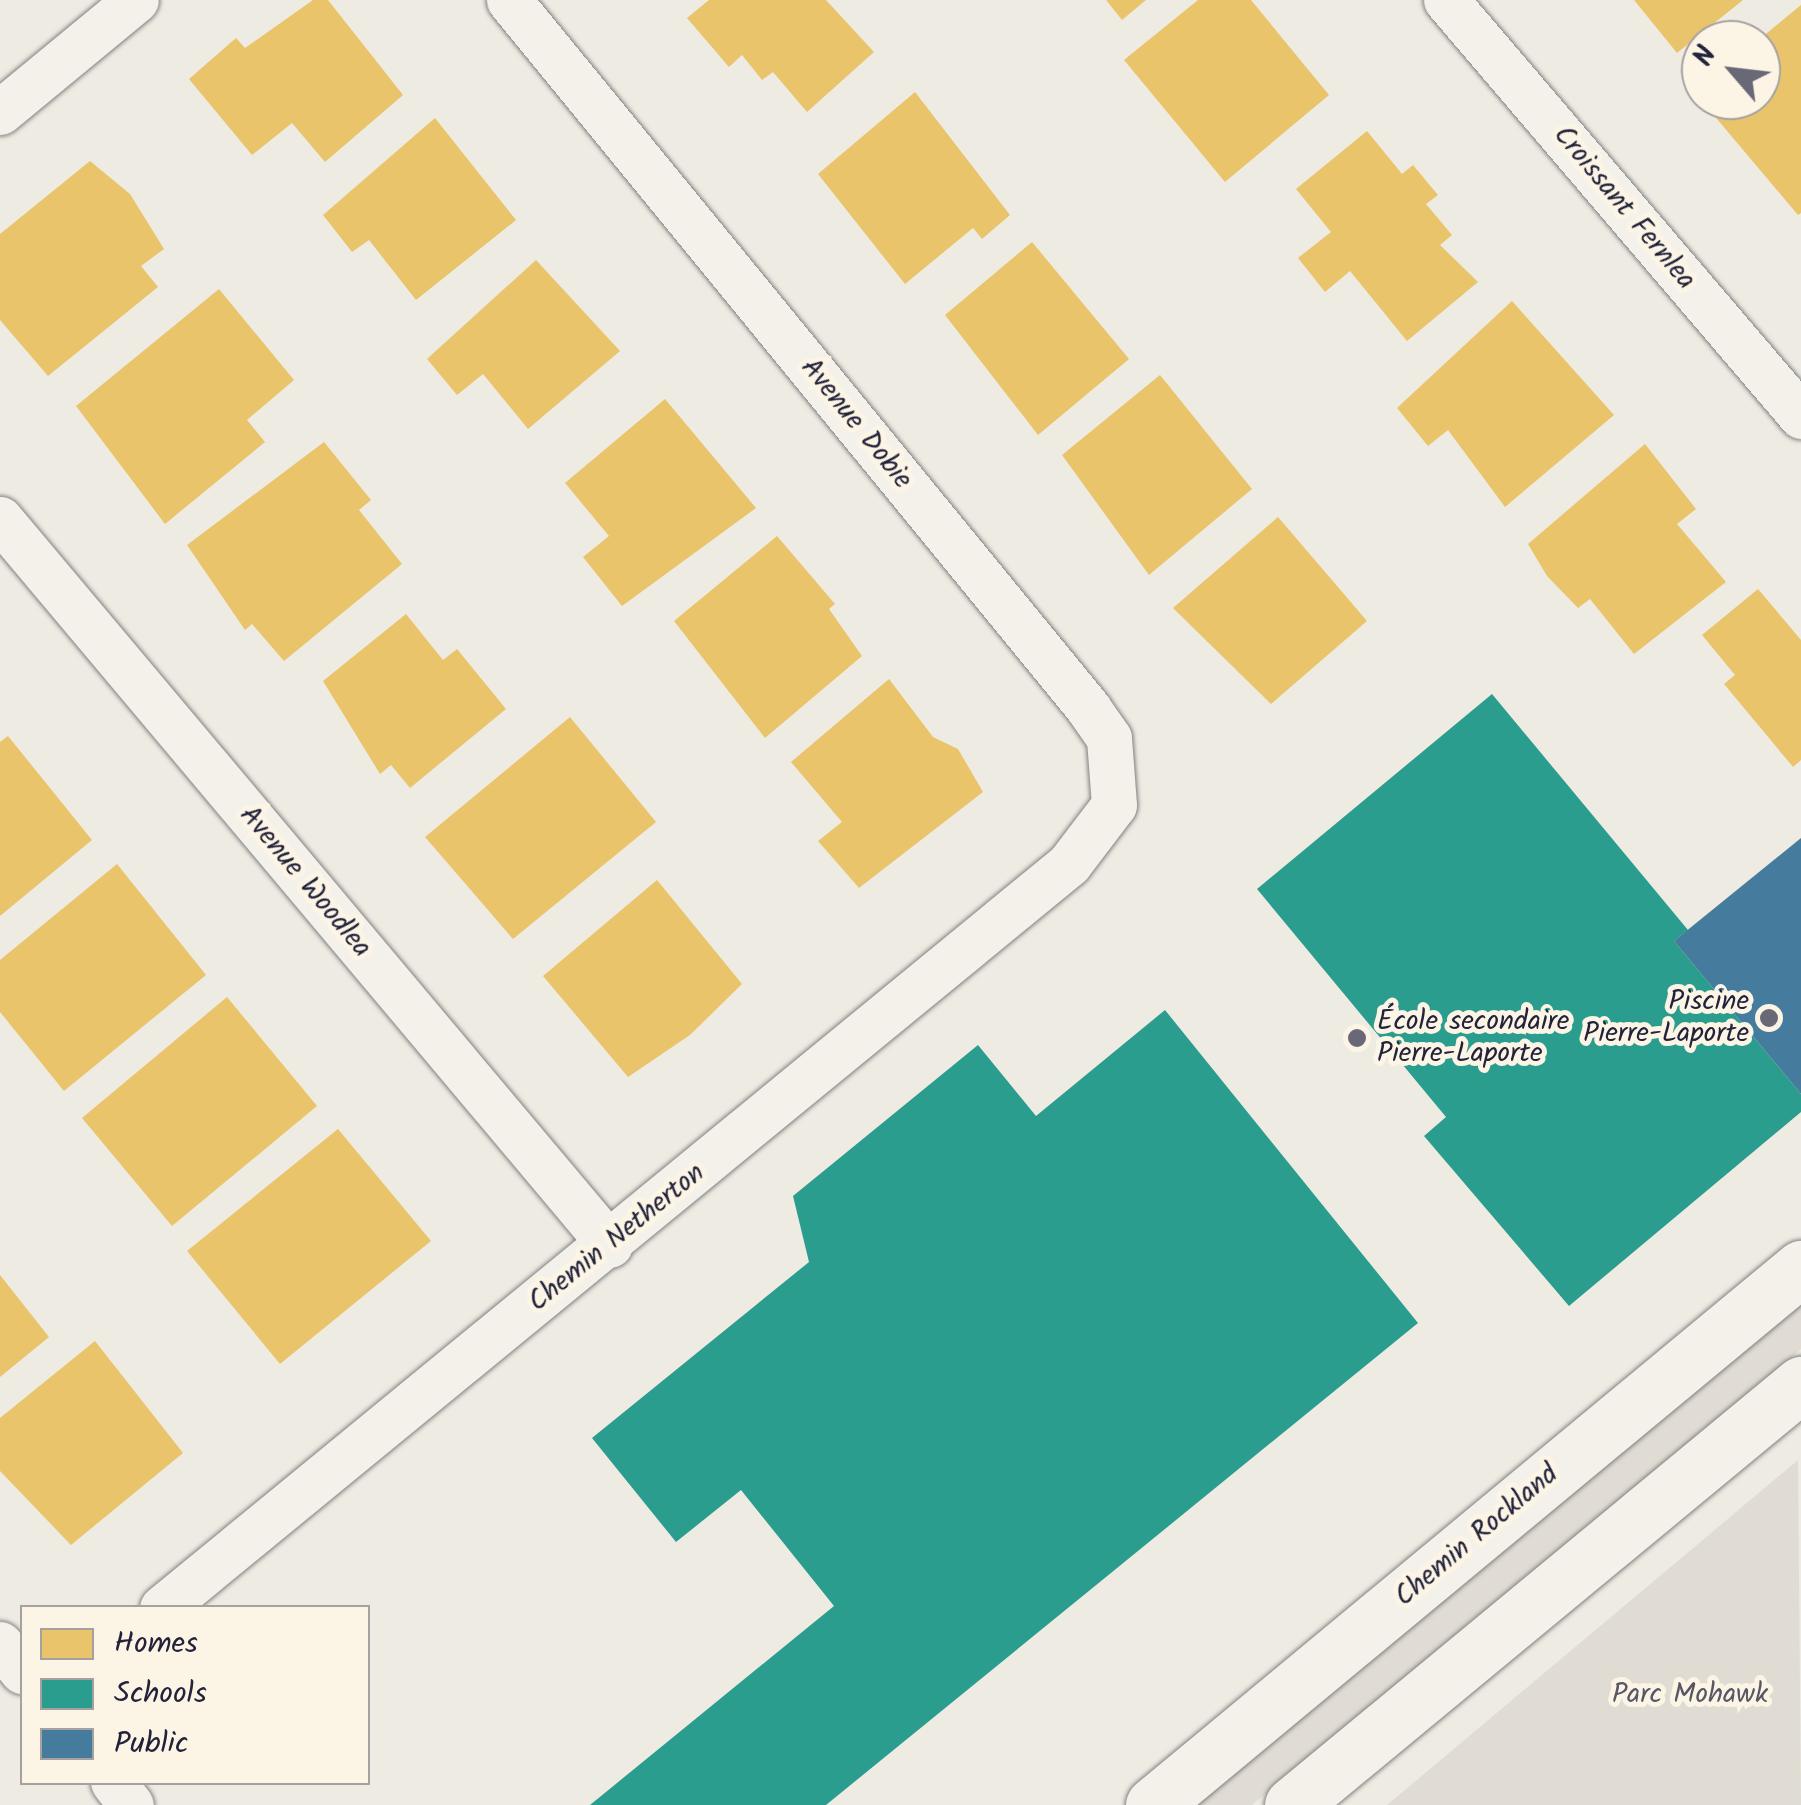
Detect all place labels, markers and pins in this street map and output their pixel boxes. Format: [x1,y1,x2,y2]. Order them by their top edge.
place label: Piscine Pierre-Laporte [1583,985,1749,1051]
place label: École secondaire Pierre-Laporte [1377,1005,1569,1071]
marker: Piscine Pierre-Laporte [1758,1007,1780,1029]
marker: École secondaire Pierre-Laporte [1346,1027,1368,1049]

